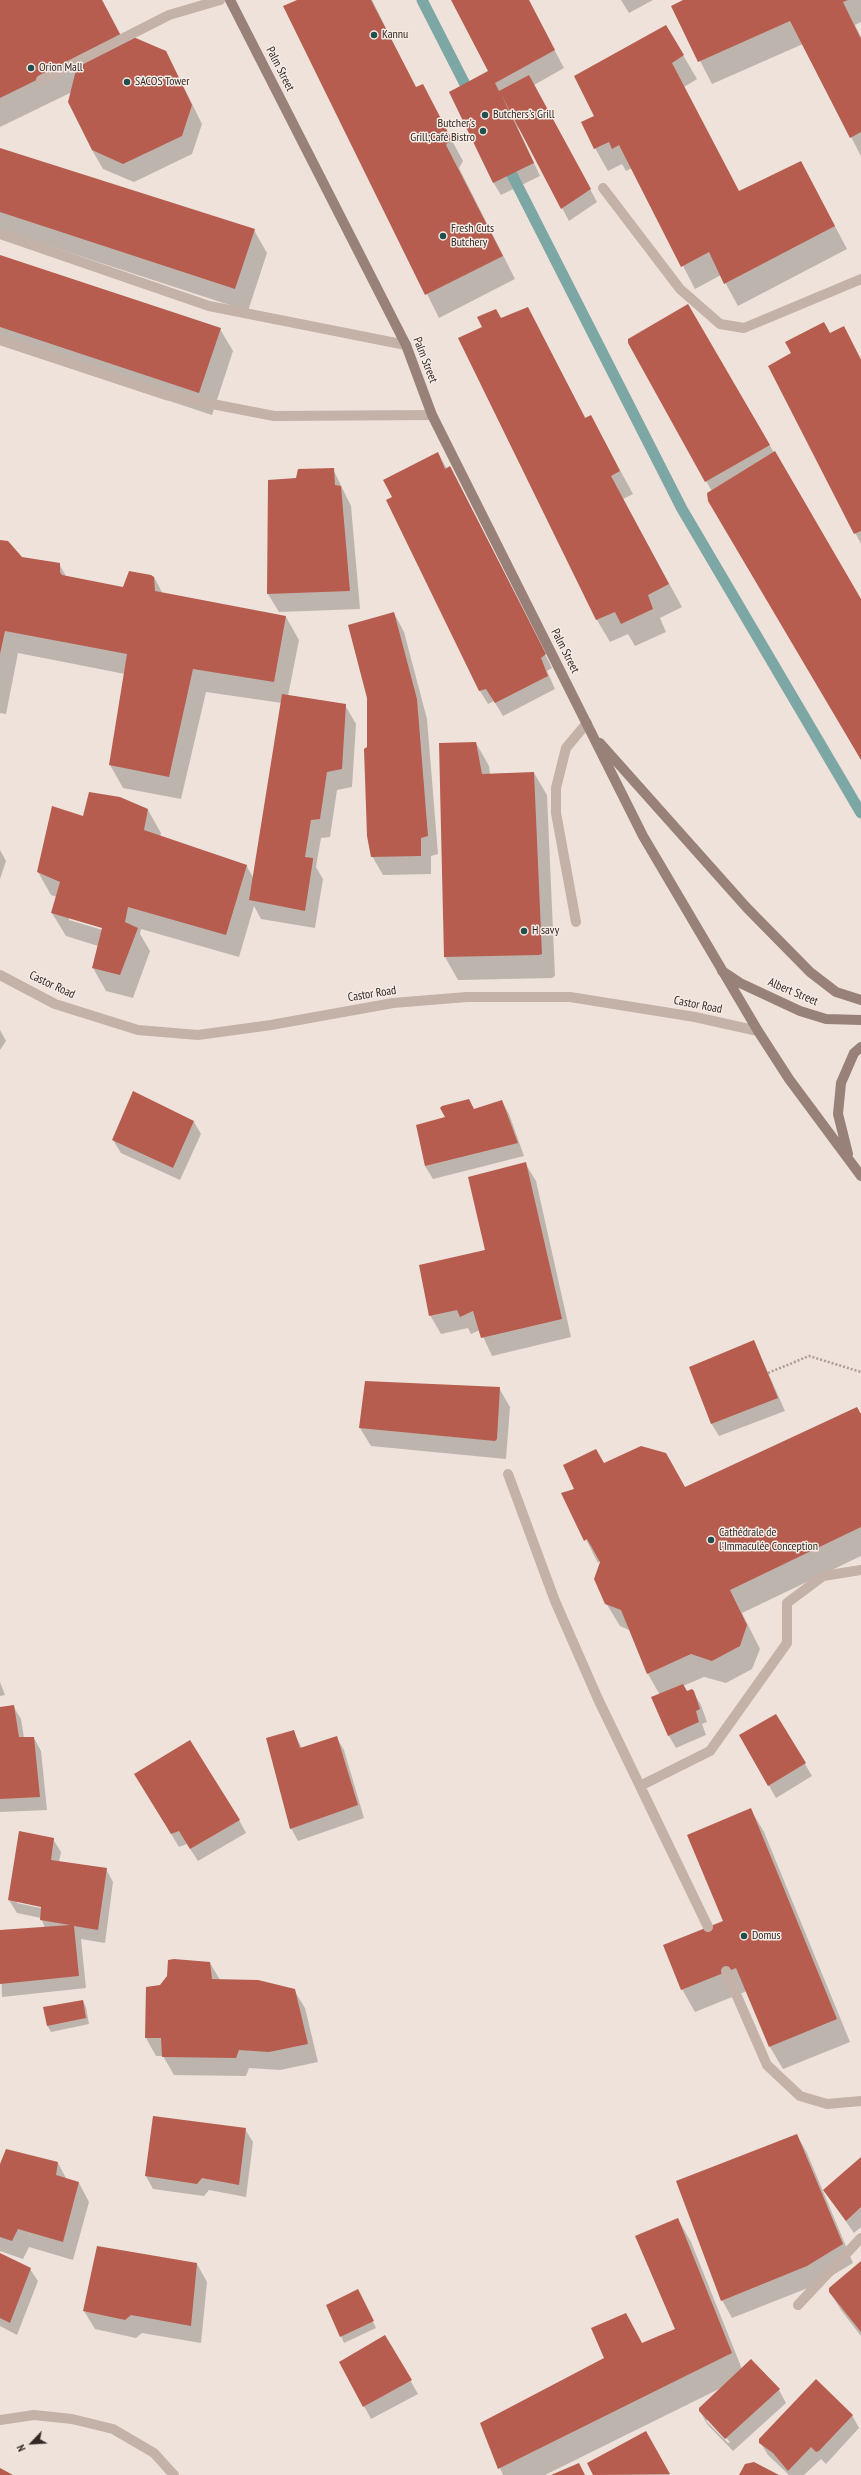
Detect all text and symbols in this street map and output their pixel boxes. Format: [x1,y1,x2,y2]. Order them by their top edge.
place label: Kannu [382,28,408,42]
marker: Kannu [369,30,379,40]
street label: Palm Street [263,44,297,94]
place label: Orion Mall [39,61,83,75]
marker: Orion Mall [26,63,36,73]
place label: SACOS Tower [135,75,189,89]
marker: SACOS Tower [122,77,132,87]
place label: Butchers's Grill [493,108,554,122]
marker: Butchers's Grill [480,110,490,120]
place label: Butcher's Grill;Café Bistro [410,117,475,145]
marker: Butcher's Grill;Café Bistro [478,126,488,136]
place label: Fresh Cuts Butchery [451,222,494,250]
marker: Fresh Cuts Butchery [438,231,448,241]
street label: Palm Street [410,335,440,385]
street label: Palm Street [548,626,582,676]
place label: H savy [532,924,559,938]
marker: H savy [519,926,529,936]
street label: Castor Road [27,968,77,1002]
street label: Albert Street [766,975,820,1009]
street label: Castor Road [347,983,397,1005]
street label: Castor Road [673,993,723,1017]
place label: Cathédrale de l'Immaculée Conception [719,1526,818,1554]
marker: Cathédrale de l'Immaculée Conception [706,1535,716,1545]
place label: Domus [752,1929,781,1943]
marker: Domus [739,1931,749,1941]
north arrow [12,2423,52,2463]
text: N [14,2442,29,2454]

